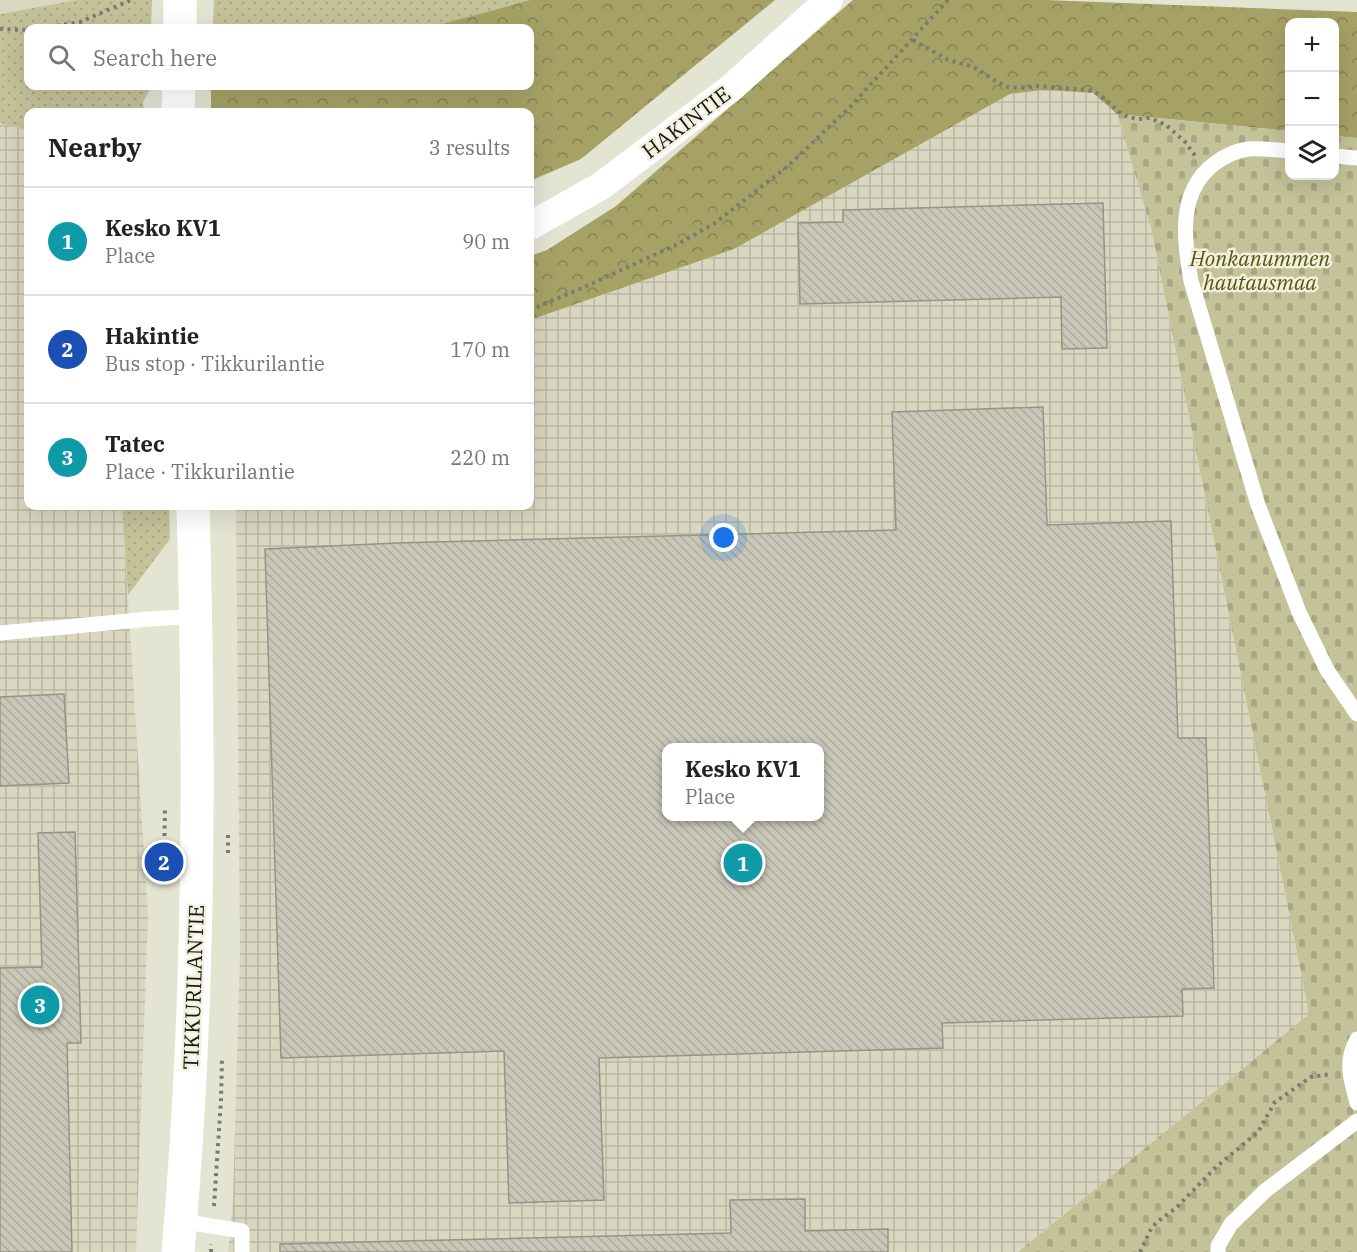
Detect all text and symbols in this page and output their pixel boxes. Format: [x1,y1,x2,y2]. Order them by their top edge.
map controls [1285,18,1339,180]
button: + [1285,18,1339,72]
search box [24,24,534,90]
icon: search [45,41,78,74]
text: Search here [93,43,217,72]
button: − [1285,72,1339,126]
street label: HAKINTIE [636,80,736,164]
button: layers [1285,126,1339,180]
text: Nearby [48,130,142,164]
text: 3 results [429,134,510,161]
text: Kesko KV1 [105,213,221,242]
text: 1 [62,228,74,255]
text: 90 m [462,228,510,255]
text: Place [105,242,155,269]
park label: Honkanummen hautausmaa [1189,244,1330,296]
text: Hakintie [105,321,199,350]
text: 2 [62,336,74,363]
text: 170 m [450,336,510,363]
text: Bus stop · Tikkurilantie [105,350,325,377]
text: Tatec [105,429,165,458]
text: 3 [62,444,74,471]
text: 220 m [450,444,510,471]
text: Place · Tikkurilantie [105,458,295,485]
your location [709,523,738,552]
popup [662,743,824,821]
text: Kesko KV1 [685,754,801,783]
text: Place [685,783,735,810]
pin: 2 [144,840,184,884]
pin: 1 [724,840,762,886]
street label: TIKKURILANTIE [176,904,210,1070]
pin: 3 [20,982,60,1028]

